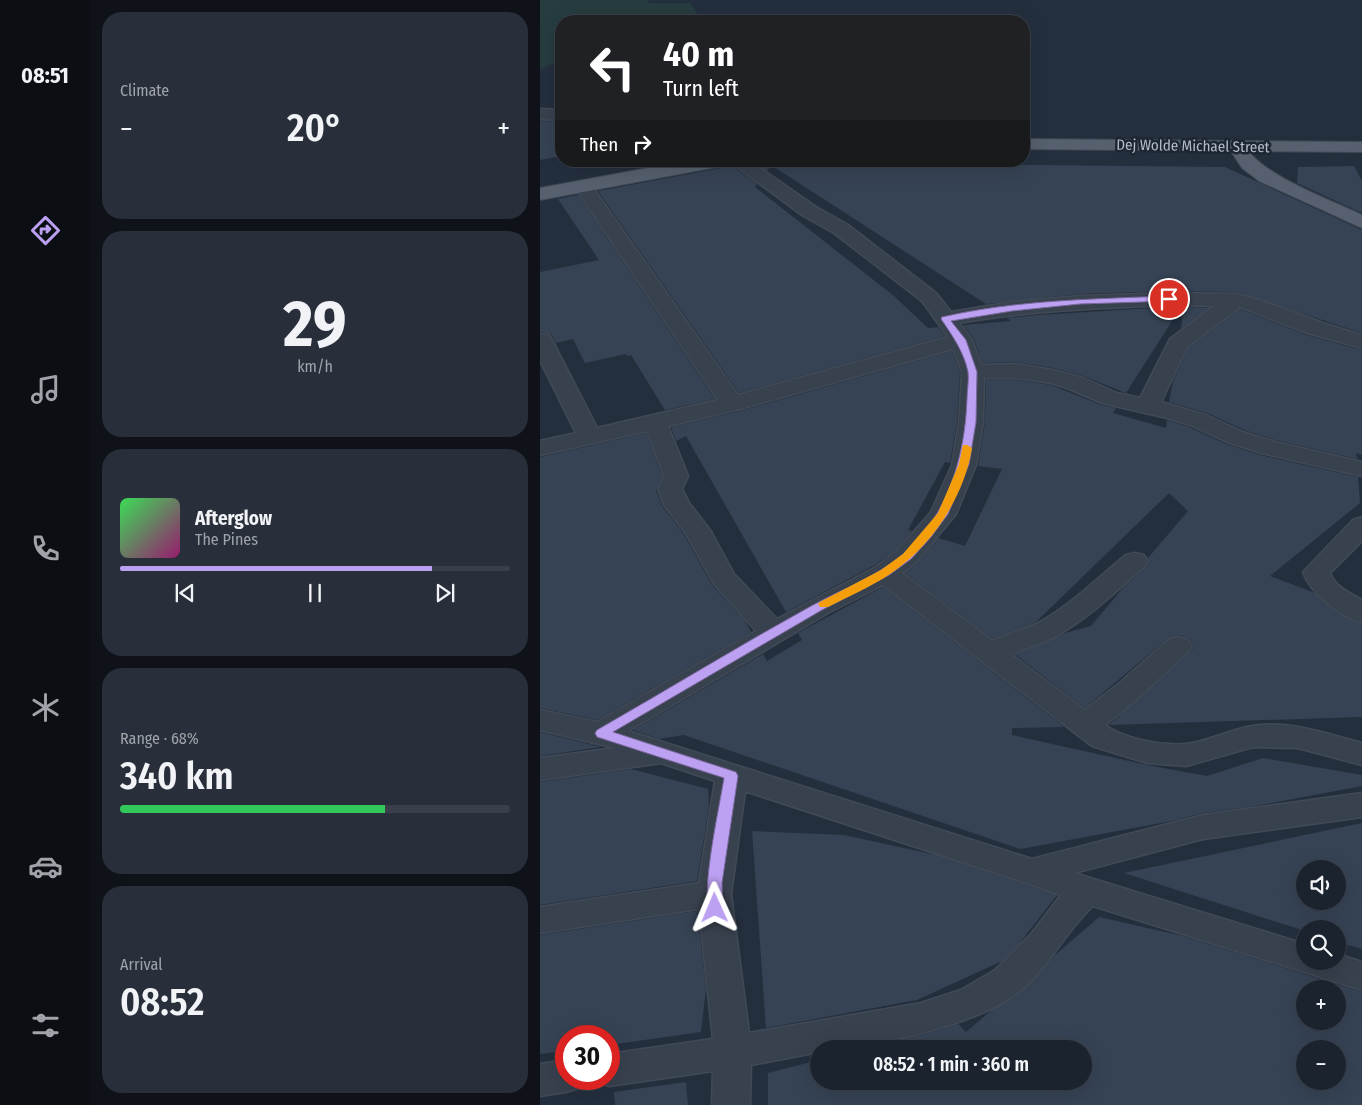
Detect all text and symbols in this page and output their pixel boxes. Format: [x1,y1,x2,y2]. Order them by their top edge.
text: 40 m [663,33,734,75]
icon: left [580,35,645,100]
text: 08:51 [21,62,69,89]
text: Turn left [663,75,739,102]
text: Climate [120,81,169,100]
text: 20° [287,105,343,151]
text: − [120,112,133,145]
text: + [497,112,510,145]
icon: right [628,130,656,158]
text: Then [580,133,618,156]
street label: Dej Wolde Michael Street [1116,136,1270,156]
icon: directions [28,213,63,248]
pin [1148,278,1190,320]
text: 29 [283,285,347,363]
icon: arrive [1155,285,1183,313]
text: km/h [297,357,333,376]
icon: music [28,372,63,407]
text: Afterglow [195,507,272,530]
text: The Pines [195,530,258,549]
icon: phone [28,531,63,566]
icon: previous [171,579,199,607]
icon: pause [301,579,329,607]
icon: next [431,579,459,607]
icon: climate [28,690,63,725]
text: Range · 68% [120,729,199,748]
text: 340 km [120,753,234,799]
icon: car [28,849,63,884]
map controls [1296,860,1346,1090]
button: sound [1296,860,1346,910]
position arrow [688,881,740,933]
button: search [1296,920,1346,970]
text: Arrival [120,955,162,974]
text: 08:52 [120,979,205,1025]
button: + [1296,980,1346,1030]
icon: filters [28,1008,63,1043]
speed limit sign: 30 [555,1025,620,1090]
button: − [1296,1040,1346,1090]
text: 08:52 · 1 min · 360 m [873,1053,1029,1076]

